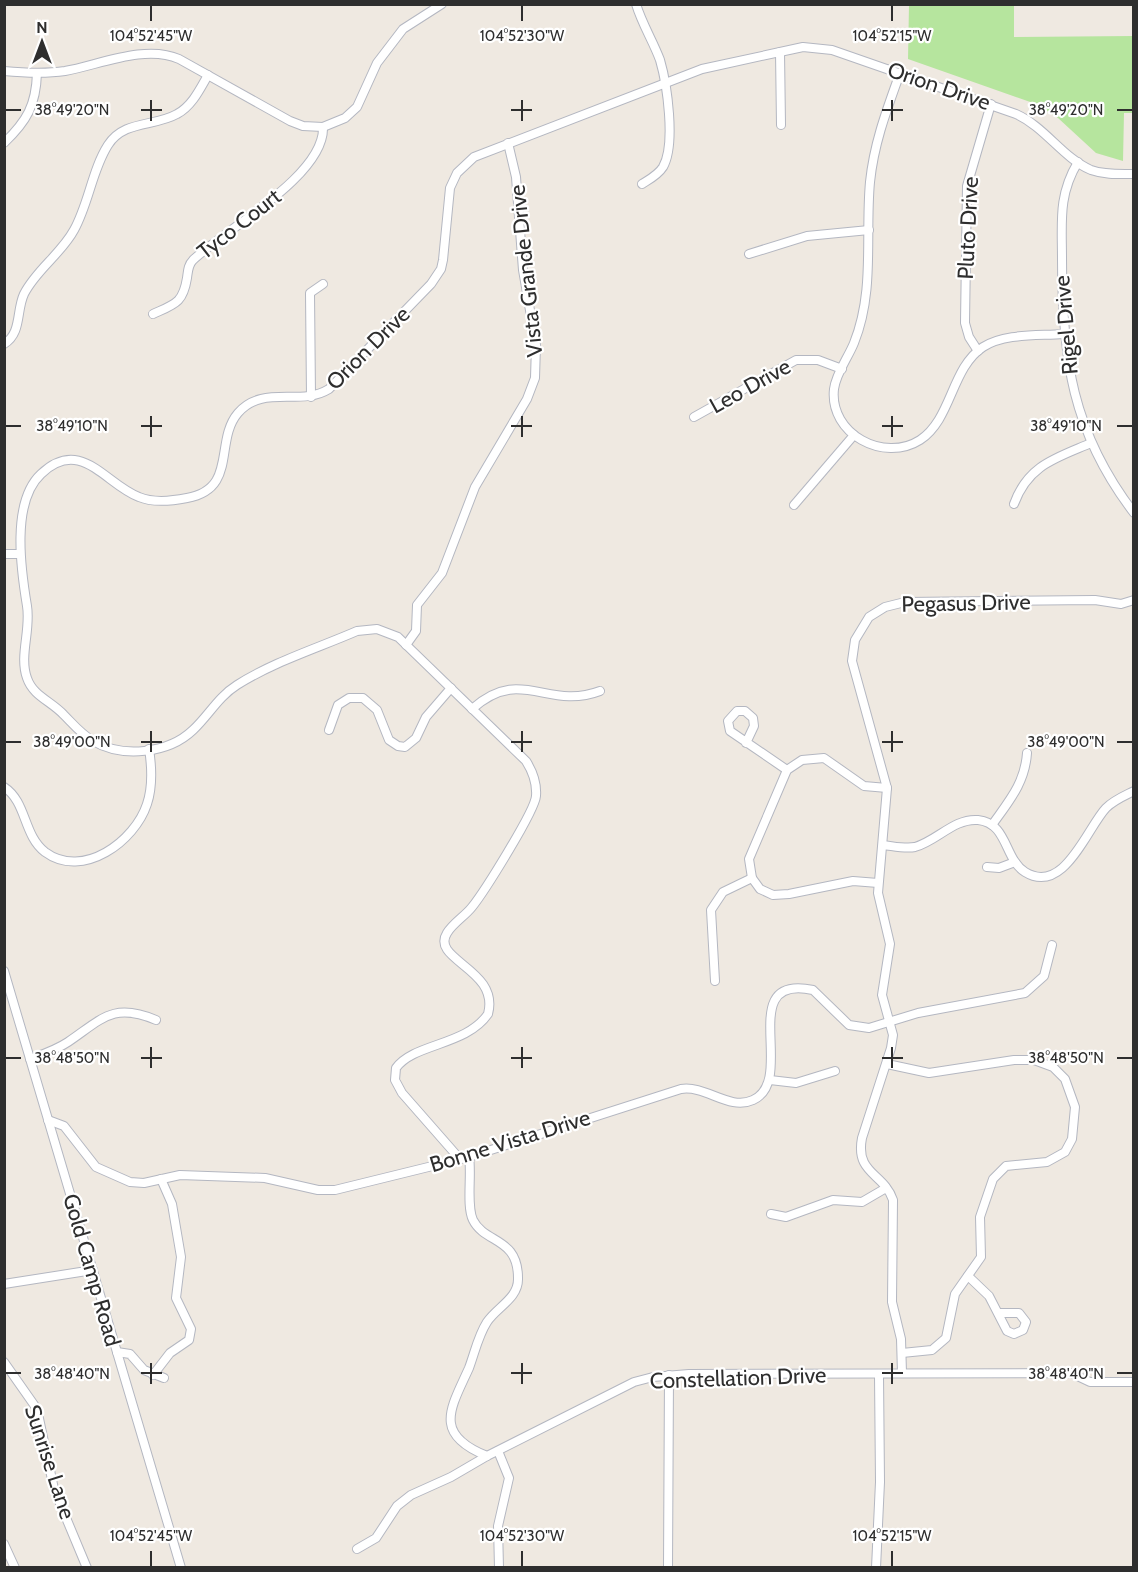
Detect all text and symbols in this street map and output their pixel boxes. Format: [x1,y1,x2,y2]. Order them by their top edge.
north arrow [12,12,72,72]
text: N [36,18,48,37]
text: 104°52'45"W [110,27,193,45]
text: 104°52'30"W [480,27,565,45]
text: 104°52'15"W [853,27,932,45]
street label: Orion Drive [884,56,994,116]
text: 38°49'20"N [35,101,109,119]
text: 38°49'20"N [1029,101,1103,119]
street label: Pluto Drive [952,176,984,280]
street label: Tyco Court [192,183,287,265]
street label: Vista Grande Drive [504,183,548,359]
street label: Rigel Drive [1048,274,1084,376]
street label: Orion Drive [321,301,415,395]
street label: Leo Drive [705,353,795,419]
text: 38°49'10"N [36,417,108,435]
text: 38°49'10"N [1030,417,1102,435]
street label: Pegasus Drive [901,588,1031,618]
text: 38°49'00"N [33,733,111,751]
text: 38°49'00"N [1027,733,1105,751]
text: 38°48'50"N [34,1049,110,1067]
text: 38°48'50"N [1028,1049,1104,1067]
street label: Bonne Vista Drive [426,1104,594,1178]
street label: Gold Camp Road [57,1191,127,1349]
street label: Constellation Drive [649,1361,827,1395]
text: 38°48'40"N [34,1365,110,1383]
text: 38°48'40"N [1028,1365,1104,1383]
street label: Sunrise Lane [19,1401,81,1523]
text: 104°52'45"W [110,1527,193,1545]
text: 104°52'30"W [480,1527,565,1545]
text: 104°52'15"W [853,1527,932,1545]

